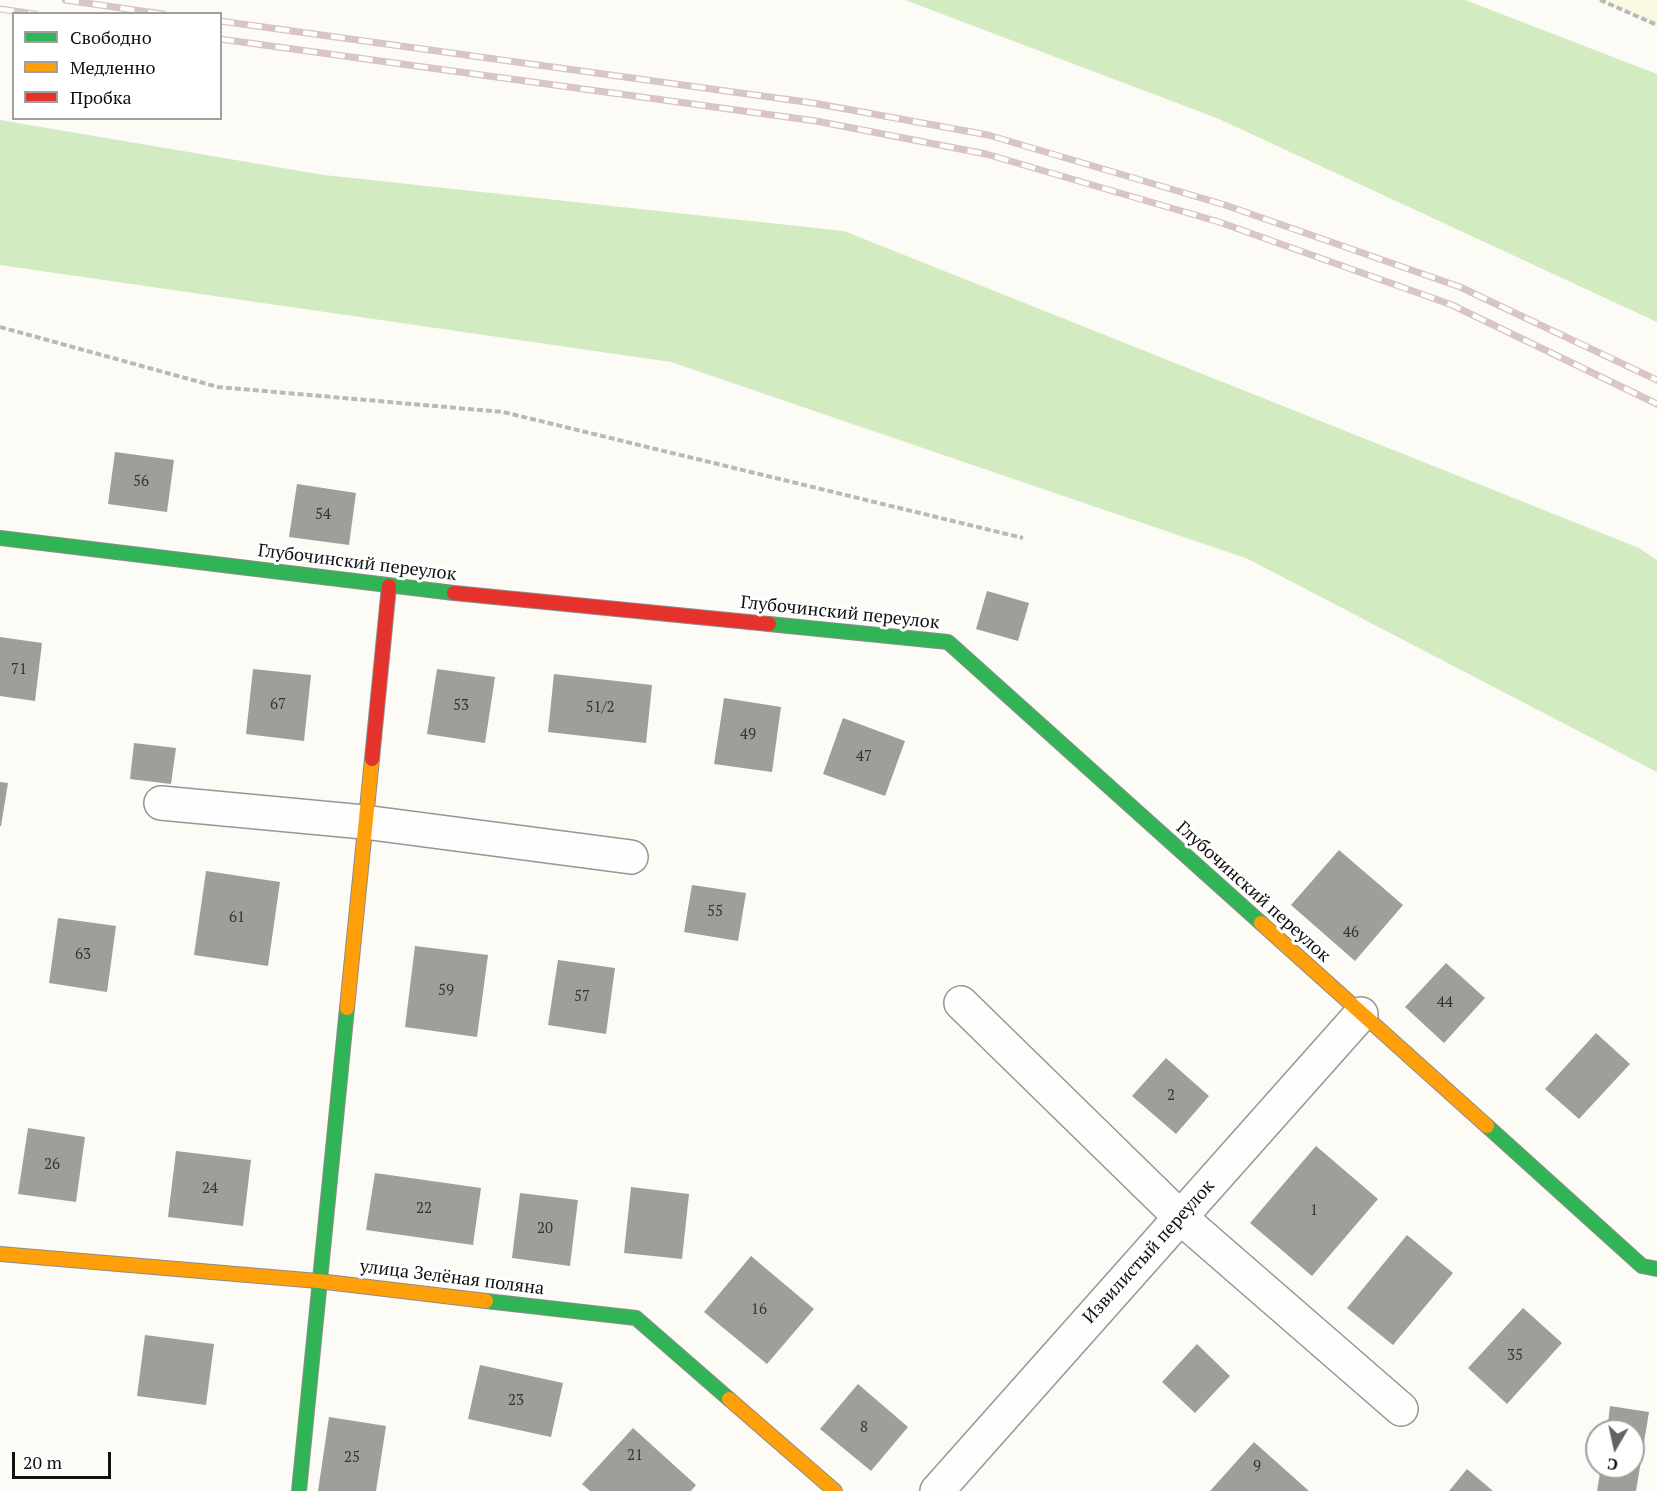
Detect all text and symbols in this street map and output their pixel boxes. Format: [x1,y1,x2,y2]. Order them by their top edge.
legend [12,12,222,120]
text: Свободно [70,25,152,49]
text: Медленно [70,55,156,79]
text: Пробка [70,85,132,109]
house number: 56 [133,473,149,491]
house number: 54 [315,506,331,524]
street label: Глубочинский переулок [256,540,458,586]
street label: Глубочинский переулок [739,592,941,634]
house number: 71 [11,661,27,679]
house number: 67 [270,696,286,714]
house number: 53 [453,697,469,715]
house number: 51/2 [585,699,615,717]
house number: 49 [740,726,756,744]
house number: 47 [856,748,872,766]
street label: Глубочинский переулок [1171,817,1335,967]
house number: 55 [707,903,723,921]
house number: 61 [229,909,245,927]
house number: 46 [1343,924,1359,942]
house number: 63 [75,946,91,964]
house number: 59 [438,982,454,1000]
house number: 57 [574,988,590,1006]
house number: 44 [1437,994,1453,1012]
house number: 2 [1167,1087,1175,1105]
house number: 26 [44,1156,60,1174]
street label: Извилистый переулок [1079,1176,1219,1328]
house number: 24 [202,1180,218,1198]
house number: 22 [416,1200,432,1218]
house number: 1 [1310,1202,1318,1220]
house number: 20 [537,1220,553,1238]
street label: улица Зелёная поляна [359,1256,545,1300]
house number: 16 [751,1301,767,1319]
house number: 35 [1507,1347,1523,1365]
house number: 23 [508,1392,524,1410]
house number: 8 [860,1419,868,1437]
north arrow [1585,1419,1645,1479]
scale bar [15,1440,114,1478]
house number: 21 [627,1447,643,1465]
house number: 25 [344,1449,360,1467]
text: 20 m [23,1450,62,1474]
text: С [1606,1453,1619,1476]
house number: 9 [1253,1458,1261,1476]

